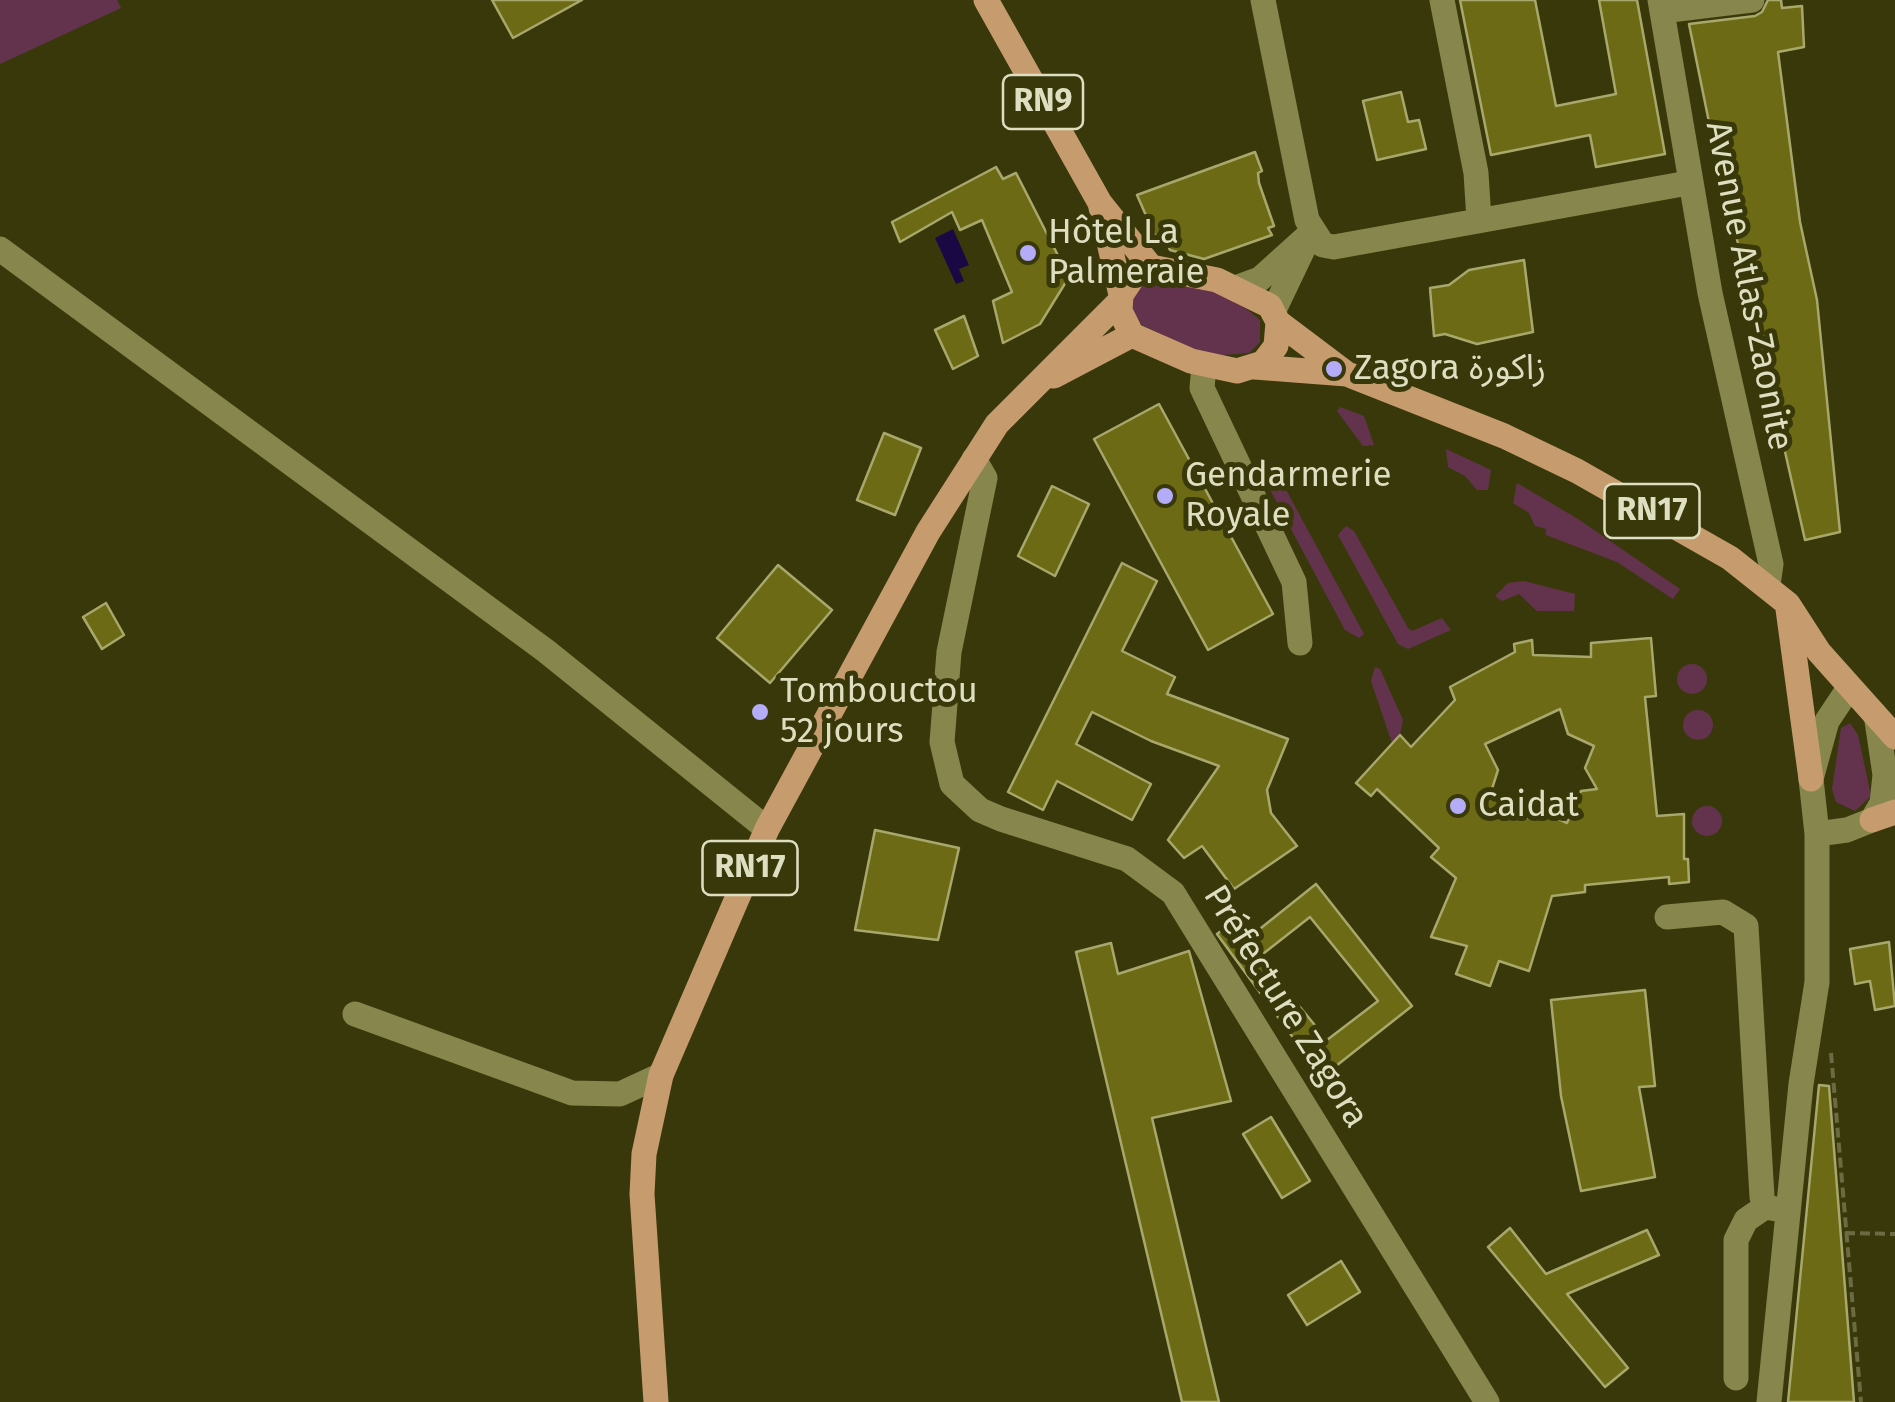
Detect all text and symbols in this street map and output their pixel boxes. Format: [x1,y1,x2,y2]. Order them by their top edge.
road number: RN9 [1003,75,1083,129]
street label: Avenue Atlas-Zaonite [1695,118,1801,454]
place label: Hôtel La Palmeraie [1048,212,1205,294]
marker: Hôtel La Palmeraie [1017,242,1039,264]
place label: Zagora زاكورة [1354,348,1546,390]
marker: Zagora زاكورة [1323,358,1345,380]
place label: Gendarmerie Royale [1185,455,1392,537]
road number: RN17 [1604,484,1700,538]
marker: Gendarmerie Royale [1154,485,1176,507]
place label: Tombouctou 52 jours [780,671,978,753]
marker: Tombouctou 52 jours [749,701,771,723]
place label: Caidat [1478,785,1579,827]
marker: Caidat [1447,795,1469,817]
road number: RN17 [702,841,798,895]
street label: Préfecture Zagora [1194,878,1376,1136]

